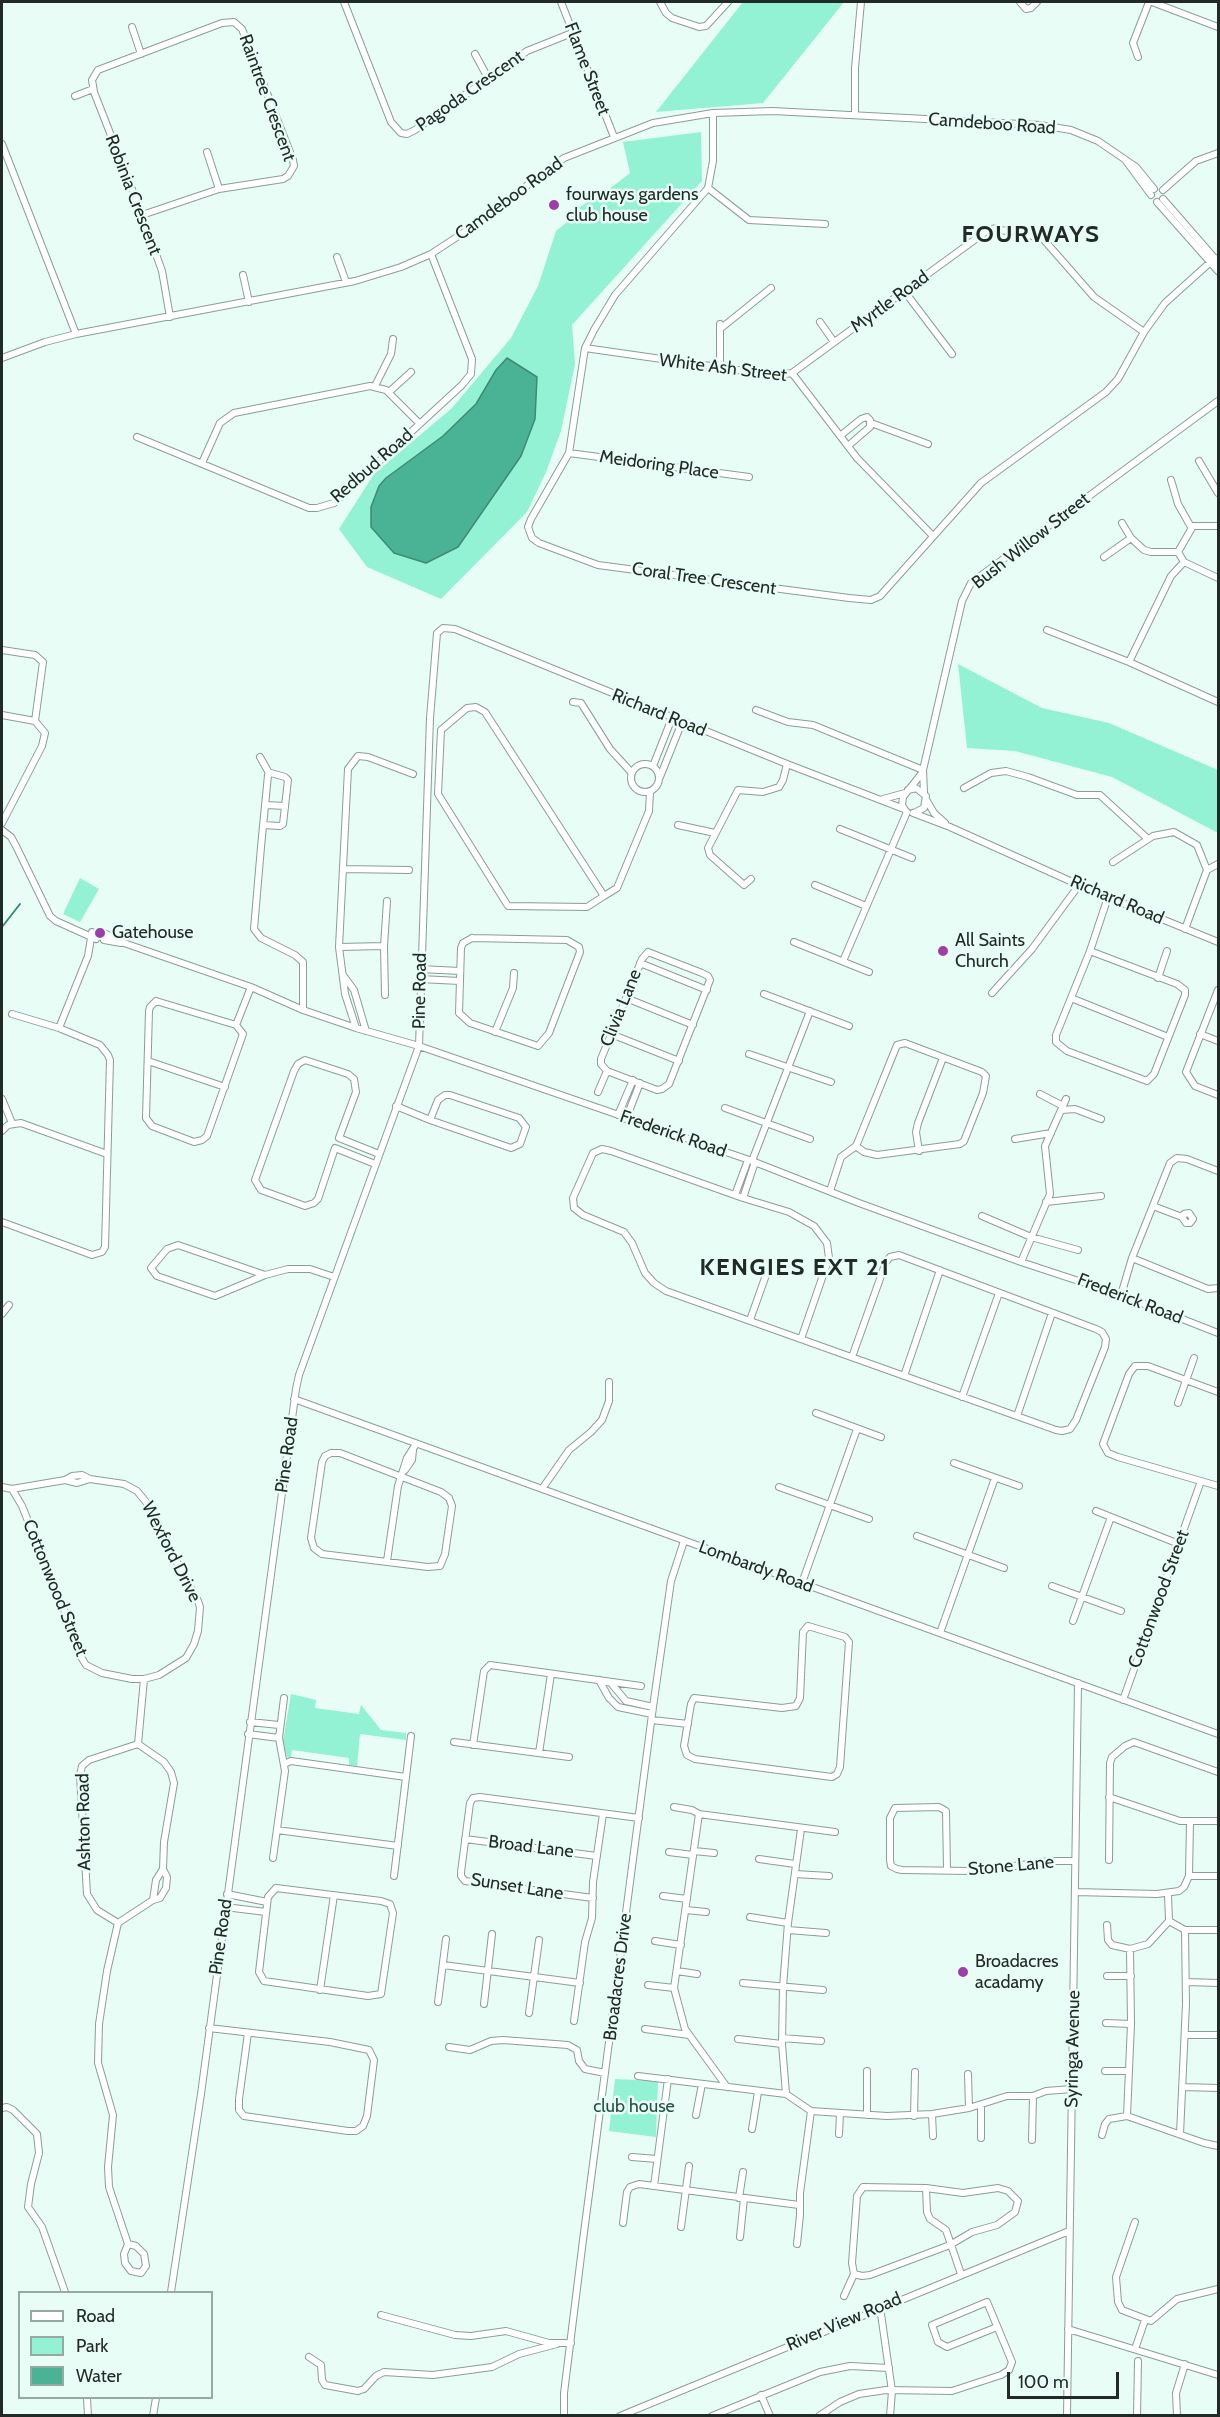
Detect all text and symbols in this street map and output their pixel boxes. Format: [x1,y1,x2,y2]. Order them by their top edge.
street label: Flame Street [559,20,615,118]
street label: Raintree Crescent [234,32,300,164]
street label: Pagoda Crescent [412,46,528,136]
street label: Camdeboo Road [928,109,1056,139]
street label: Robinia Crescent [100,132,166,258]
street label: Camdeboo Road [451,153,567,245]
place label: fourways gardens club house [566,184,698,226]
marker: fourways gardens club house [547,198,561,212]
district label: FOURWAYS [962,221,1100,249]
street label: Myrtle Road [847,266,933,338]
street label: White Ash Street [658,349,788,387]
street label: Redbud Road [326,424,418,508]
street label: Meidoring Place [598,446,720,484]
street label: Bush Willow Street [968,488,1094,594]
street label: Coral Tree Crescent [630,558,778,600]
street label: Richard Road [609,684,709,742]
street label: Richard Road [1067,871,1167,929]
place label: Gatehouse [112,922,194,944]
marker: Gatehouse [93,926,107,940]
place label: All Saints Church [955,930,1025,972]
marker: All Saints Church [936,944,950,958]
street label: Pine Road [409,953,431,1029]
street label: Clivia Lane [596,966,646,1050]
street label: Frederick Road [617,1106,729,1162]
district label: KENGIES EXT 21 [699,1254,891,1282]
street label: Frederick Road [1074,1269,1186,1329]
street label: Pine Road [271,1416,303,1494]
street label: Wexford Drive [137,1498,205,1606]
street label: Cottonwood Street [18,1516,92,1660]
street label: Cottonwood Street [1124,1527,1194,1671]
street label: Lombardy Road [696,1536,816,1598]
street label: Ashton Road [72,1773,96,1871]
street label: Broad Lane [487,1831,575,1863]
street label: Stone Lane [967,1851,1055,1881]
street label: Sunset Lane [469,1869,565,1905]
street label: Pine Road [205,1898,237,1976]
street label: Broadacres Drive [599,1912,637,2042]
place label: Broadacres acadamy [975,1951,1059,1994]
marker: Broadacres acadamy [956,1965,970,1979]
street label: Syringa Avenue [1061,1990,1085,2108]
park label: club house [593,2096,675,2118]
street label: River View Road [783,2288,905,2356]
legend [18,2291,213,2399]
text: Road [76,2305,115,2327]
text: Park [76,2335,108,2357]
scale bar [1010,2360,1122,2398]
text: Water [76,2365,122,2387]
text: 100 m [1018,2371,1069,2393]

